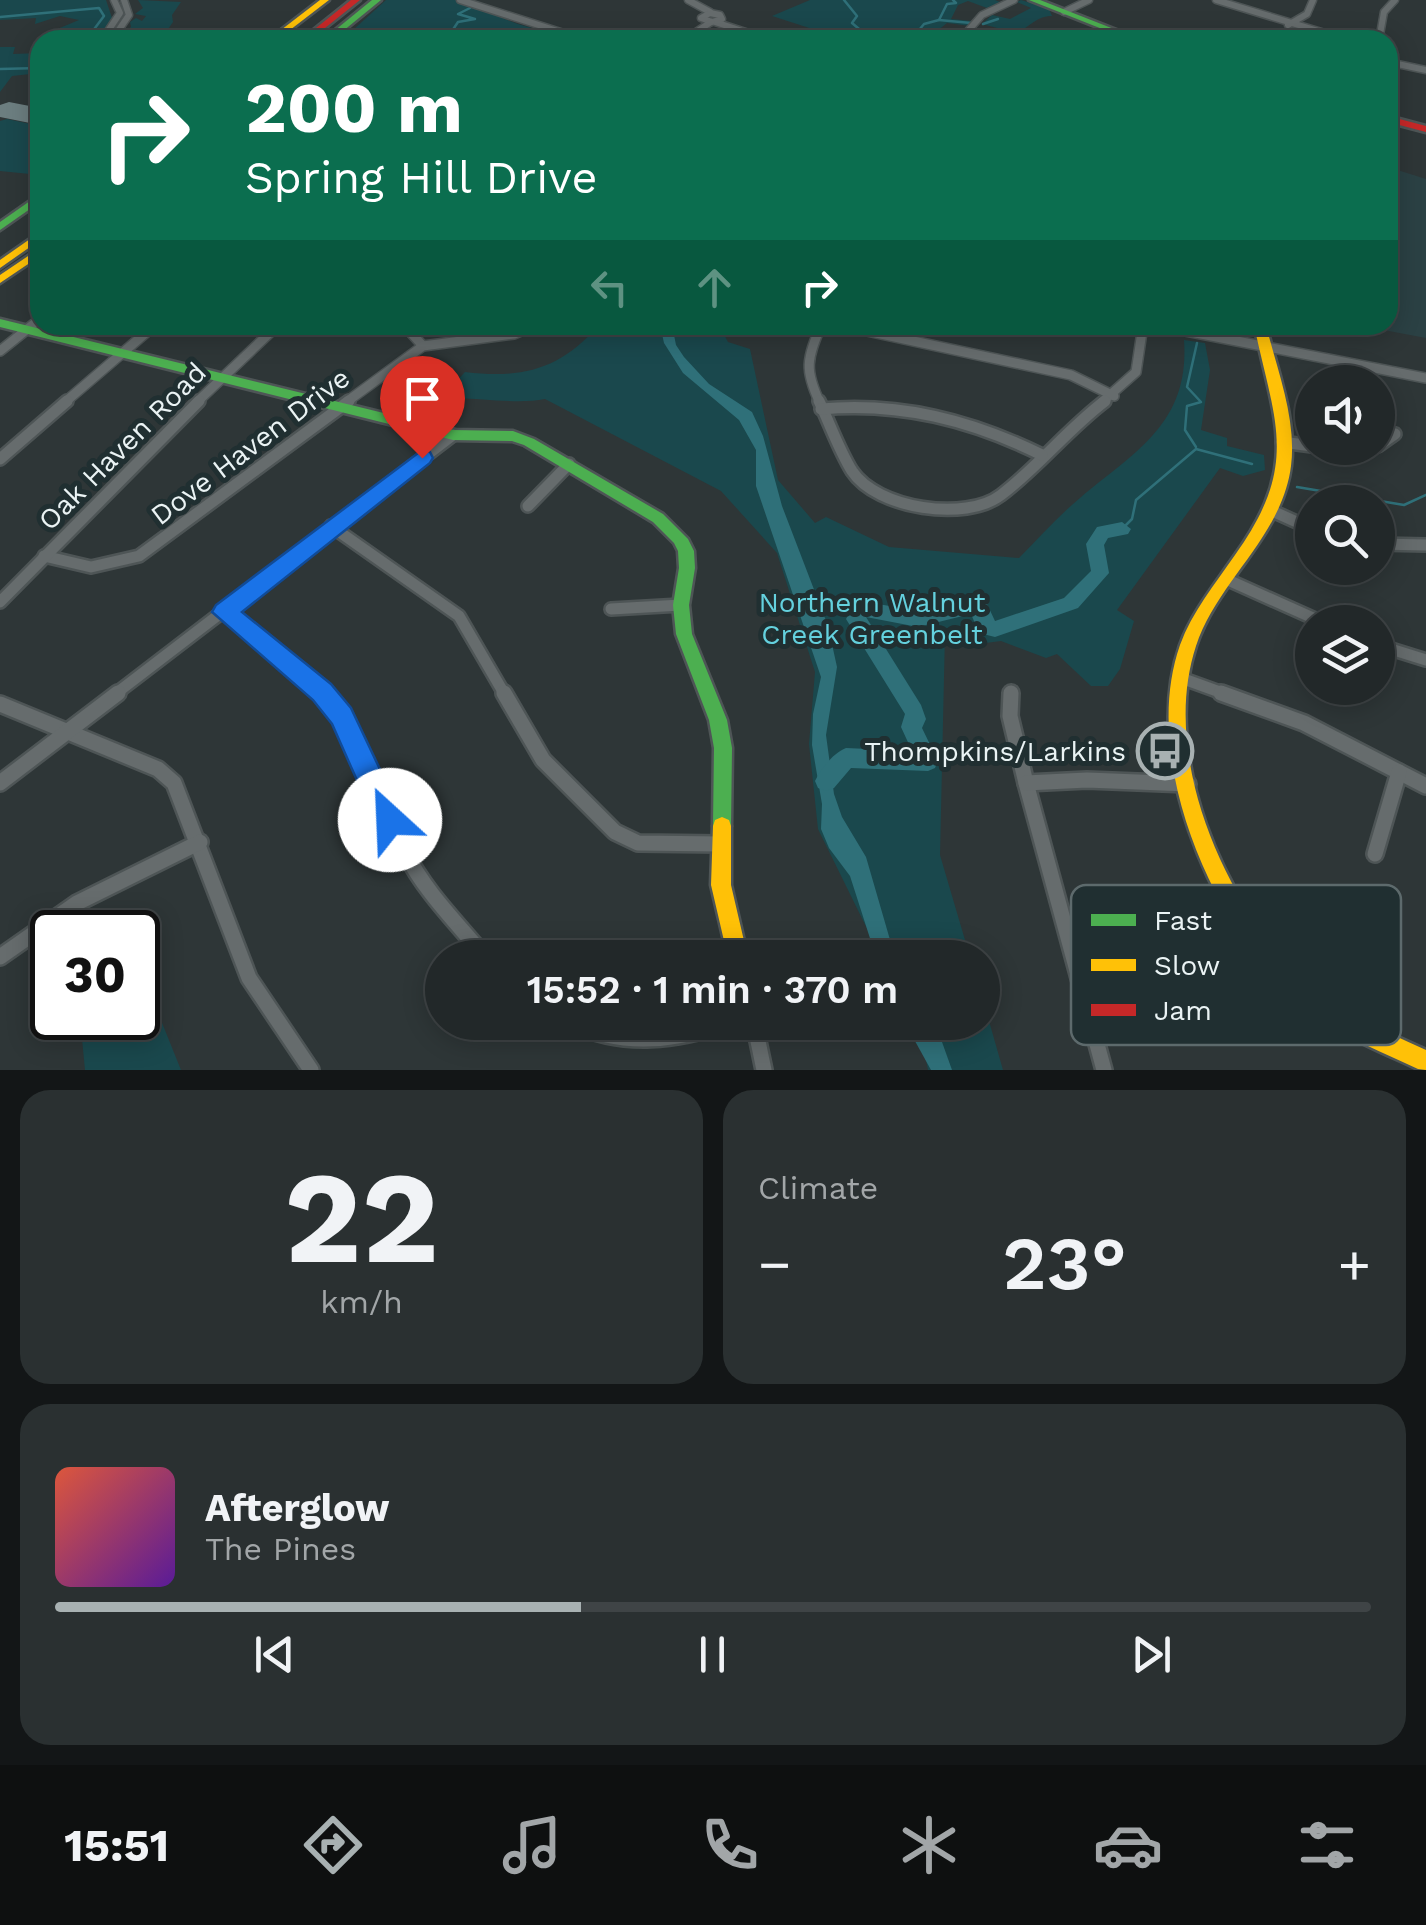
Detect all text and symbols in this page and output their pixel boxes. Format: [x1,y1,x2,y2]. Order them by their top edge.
text: 200 m [245,67,463,149]
icon: right [80,70,210,200]
text: Spring Hill Drive [245,151,598,204]
icon: left [582,260,637,315]
icon: ahead [687,260,742,315]
icon: right [792,260,847,315]
street label: Oak Haven Road [32,356,213,537]
pin [380,356,465,459]
street label: Dove Haven Drive [144,361,356,532]
map controls [1295,365,1395,705]
button: sound [1295,365,1395,465]
icon: arrive [395,371,450,426]
button: search [1295,485,1395,585]
park label: Northern Walnut Creek Greenbelt [758,586,986,651]
button: layers [1295,605,1395,705]
bus stop icon: Thompkins/Larkins [1135,721,1195,781]
place label: Thompkins/Larkins [864,735,1126,768]
position arrow [338,768,442,872]
legend [1071,885,1401,1045]
text: Fast [1154,904,1212,937]
speed limit sign: 30 [30,910,160,1040]
text: Slow [1154,949,1220,982]
text: 15:52 · 1 min · 370 m [527,968,898,1012]
text: Jam [1154,994,1212,1027]
text: 22 [284,1141,439,1294]
text: Climate [758,1169,878,1207]
text: 23° [1002,1219,1127,1307]
text: − [758,1232,791,1296]
text: + [1338,1232,1371,1296]
text: km/h [320,1283,403,1321]
text: Afterglow [205,1486,390,1530]
text: The Pines [205,1530,356,1568]
icon: previous [247,1627,302,1682]
icon: pause [685,1627,740,1682]
icon: next [1124,1627,1179,1682]
icon: directions [298,1810,368,1880]
icon: music [497,1810,567,1880]
icon: phone [695,1810,765,1880]
icon: climate [894,1810,964,1880]
icon: car [1093,1810,1163,1880]
icon: filters [1292,1810,1362,1880]
text: 15:51 [64,1819,169,1872]

